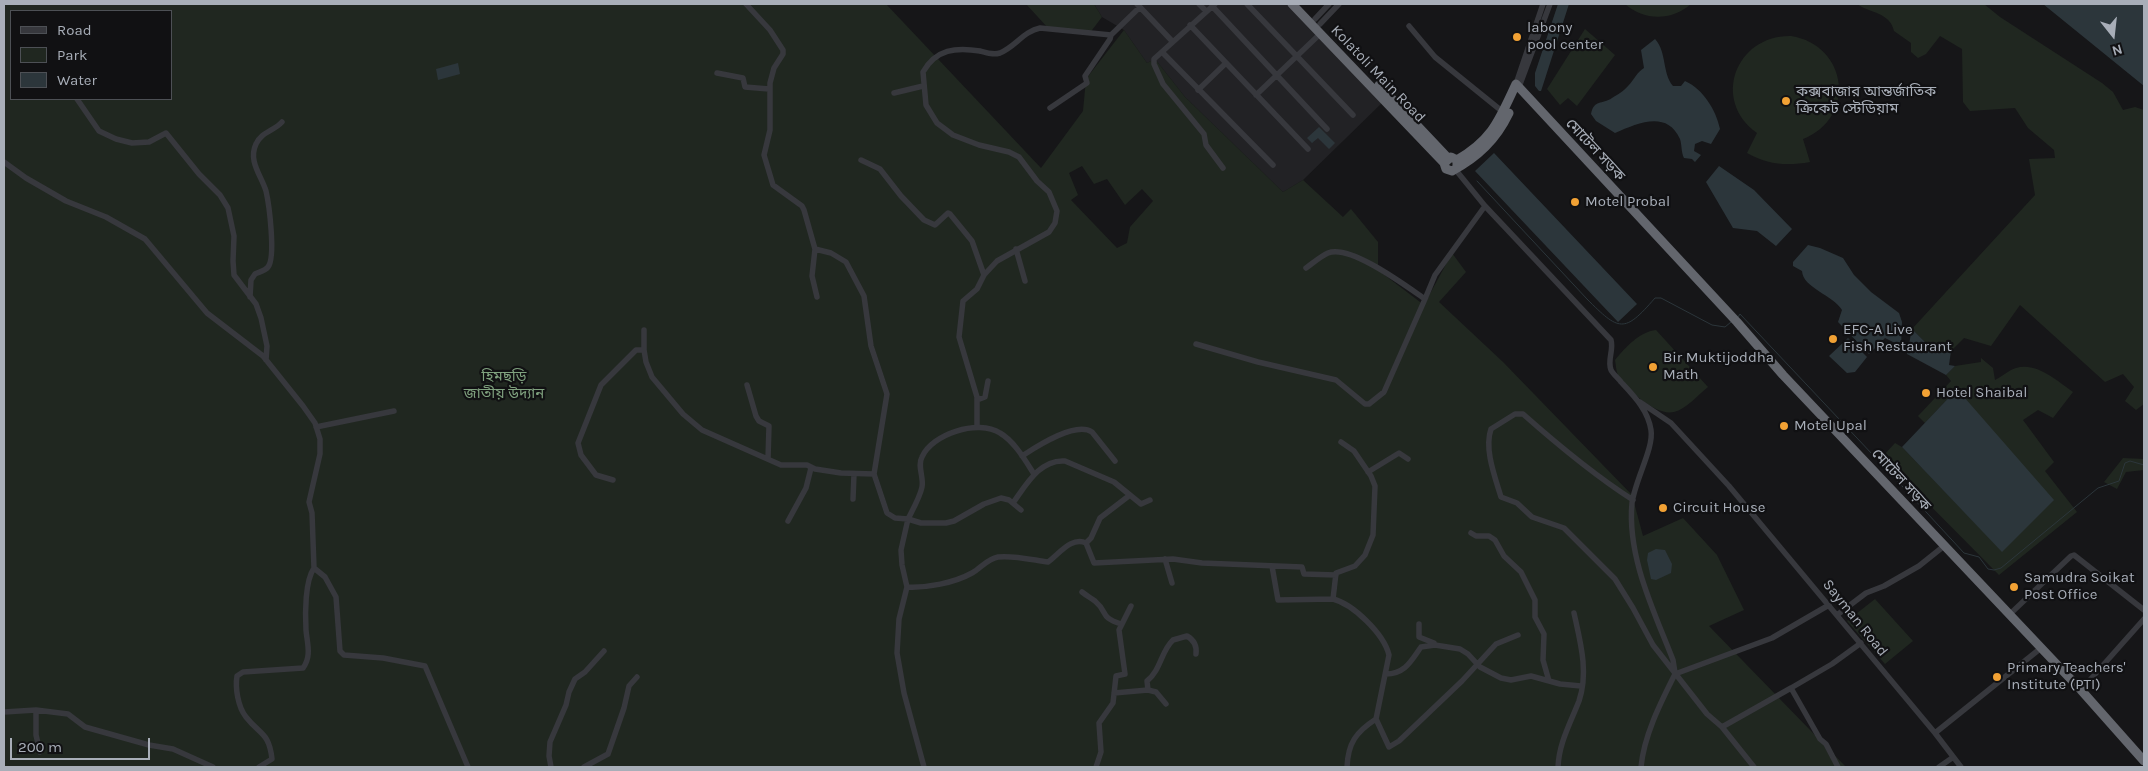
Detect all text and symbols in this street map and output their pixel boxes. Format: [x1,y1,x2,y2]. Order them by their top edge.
legend [10,10,172,100]
north arrow [2088,10,2138,60]
place label: labony pool center [1527,19,1603,54]
text: Road [57,21,92,39]
street label: Kolatoli Main Road [1327,22,1429,126]
marker: labony pool center [1511,31,1523,43]
text: N [2110,40,2124,59]
text: Park [57,46,87,64]
text: Water [57,71,97,89]
place label: কক্সবাজার আন্তর্জাতিক ক্রিকেট স্টেডিয়াম [1796,83,1936,118]
marker: কক্সবাজার আন্তর্জাতিক ক্রিকেট স্টেডিয়াম [1780,95,1792,107]
street label: মোটেল সড়ক [1562,115,1628,185]
place label: Motel Probal [1585,193,1670,211]
marker: Motel Probal [1569,196,1581,208]
place label: EFC-A Live Fish Restaurant [1843,321,1952,356]
marker: EFC-A Live Fish Restaurant [1827,333,1839,345]
place label: Bir Muktijoddha Math [1663,349,1774,384]
marker: Bir Muktijoddha Math [1647,361,1659,373]
park label: হিমছড়ি জাতীয় উদ্যান [464,368,544,403]
place label: Hotel Shaibal [1936,384,2028,402]
marker: Hotel Shaibal [1920,387,1932,399]
place label: Motel Upal [1794,417,1867,435]
marker: Motel Upal [1778,420,1790,432]
street label: মোটেল সড়ক [1868,445,1934,515]
place label: Circuit House [1673,499,1765,517]
marker: Circuit House [1657,502,1669,514]
place label: Samudra Soikat Post Office [2024,569,2135,604]
street label: Sayman Road [1819,576,1891,660]
marker: Samudra Soikat Post Office [2008,581,2020,593]
place label: Primary Teachers' Institute (PTI) [2007,659,2126,694]
marker: Primary Teachers' Institute (PTI) [1991,671,2003,683]
scale bar [12,728,152,760]
text: 200 m [18,738,62,756]

